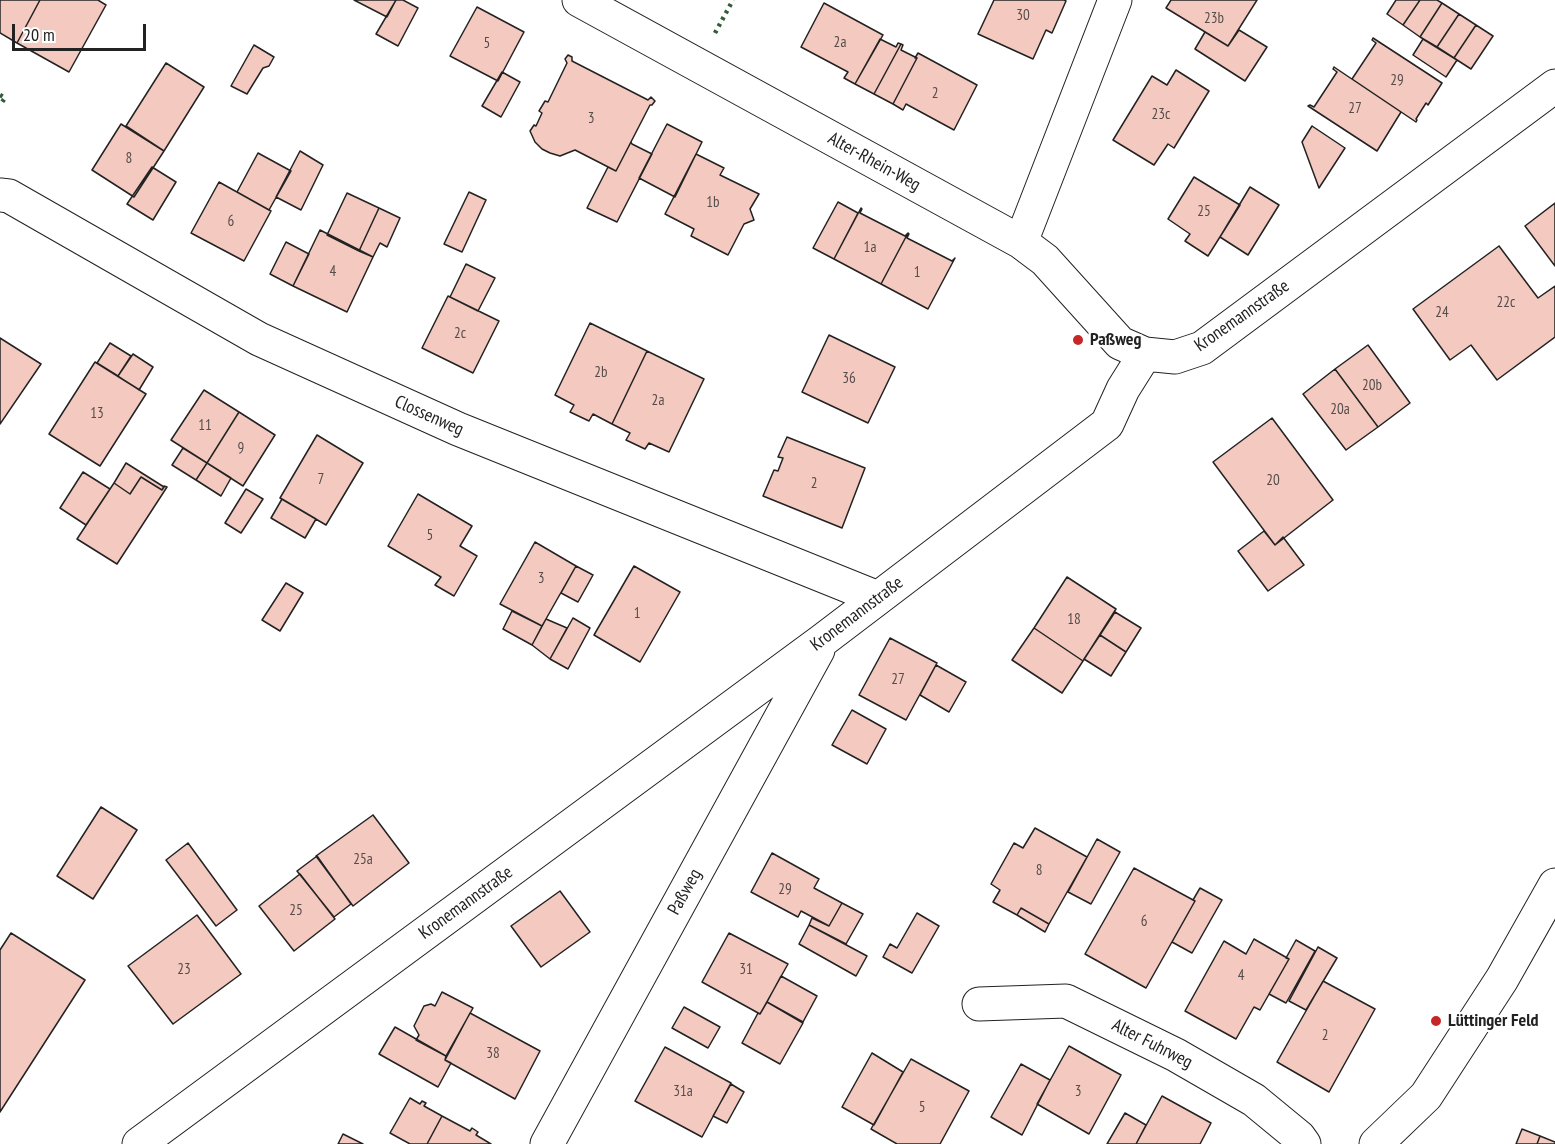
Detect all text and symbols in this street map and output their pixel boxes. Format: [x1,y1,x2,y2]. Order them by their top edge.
house number: 30 [1016,7,1030,25]
house number: 23b [1204,10,1224,28]
scale bar [15,12,148,50]
text: 20 m [23,23,55,46]
house number: 2a [834,34,846,52]
house number: 5 [484,35,490,53]
house number: 29 [1390,72,1404,90]
house number: 2 [932,85,938,103]
house number: 27 [1348,100,1362,118]
house number: 23c [1152,106,1170,124]
house number: 3 [588,110,594,128]
street label: Alter-Rhein-Weg [824,128,924,196]
house number: 8 [126,150,132,168]
house number: 1b [706,194,720,212]
house number: 25 [1197,203,1211,221]
house number: 6 [228,213,234,231]
house number: 1a [864,239,876,257]
house number: 4 [330,263,336,281]
house number: 1 [914,264,920,282]
street label: Kronemannstraße [1190,275,1294,357]
house number: 22c [1497,294,1515,312]
house number: 24 [1435,304,1449,322]
house number: 2c [454,325,466,343]
place label: Paßweg [1090,329,1142,351]
marker: Paßweg [1071,333,1085,347]
house number: 2b [594,364,608,382]
house number: 36 [842,370,856,388]
house number: 20b [1362,377,1382,395]
street label: Clossenweg [391,391,467,441]
house number: 2a [652,392,664,410]
house number: 20a [1330,401,1350,419]
house number: 13 [90,405,104,423]
house number: 11 [198,417,212,435]
house number: 9 [238,440,244,458]
house number: 7 [318,471,324,489]
house number: 20 [1266,472,1280,490]
house number: 2 [811,475,817,493]
house number: 5 [427,527,433,545]
house number: 3 [538,570,544,588]
street label: Kronemannstraße [806,572,908,656]
house number: 1 [634,605,640,623]
house number: 18 [1067,611,1081,629]
house number: 27 [891,671,905,689]
house number: 25a [353,851,373,869]
street label: Kronemannstraße [415,862,517,944]
house number: 8 [1036,862,1042,880]
street label: Paßweg [664,865,706,919]
house number: 29 [778,881,792,899]
house number: 25 [289,902,303,920]
house number: 6 [1141,913,1147,931]
house number: 23 [177,961,191,979]
house number: 31 [739,961,753,979]
house number: 4 [1238,967,1244,985]
place label: Lüttinger Feld [1448,1010,1539,1032]
marker: Lüttinger Feld [1429,1014,1443,1028]
street label: Alter Fuhrweg [1108,1015,1196,1073]
house number: 2 [1322,1027,1328,1045]
house number: 38 [486,1045,500,1063]
house number: 31a [673,1083,693,1101]
house number: 3 [1075,1083,1081,1101]
house number: 5 [919,1099,925,1117]

